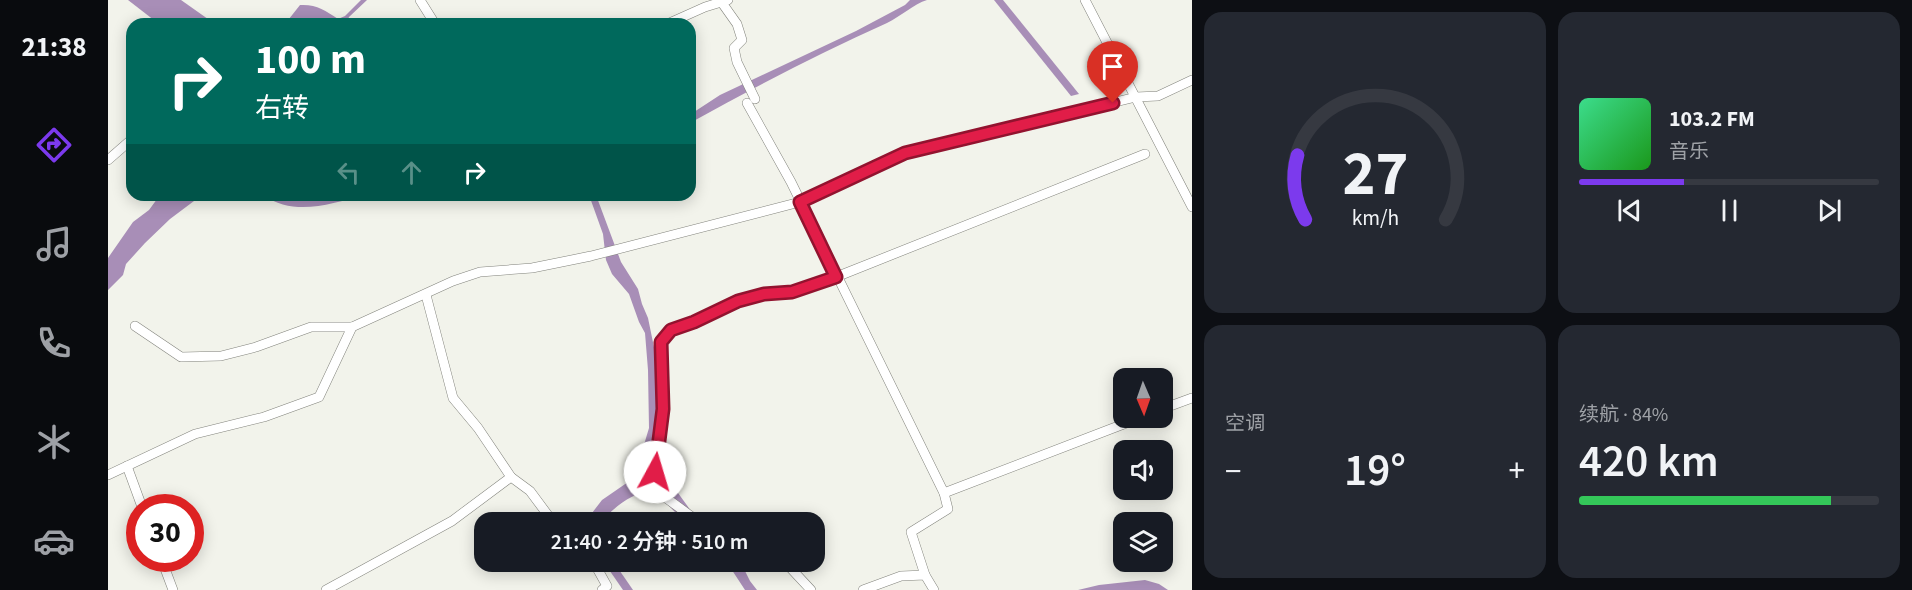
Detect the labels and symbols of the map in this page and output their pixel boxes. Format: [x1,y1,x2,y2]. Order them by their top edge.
pin [1087,41,1138,103]
north arrow [1113,368,1173,428]
position arrow [623,440,687,504]
speed limit sign: 30 [126,494,204,572]

